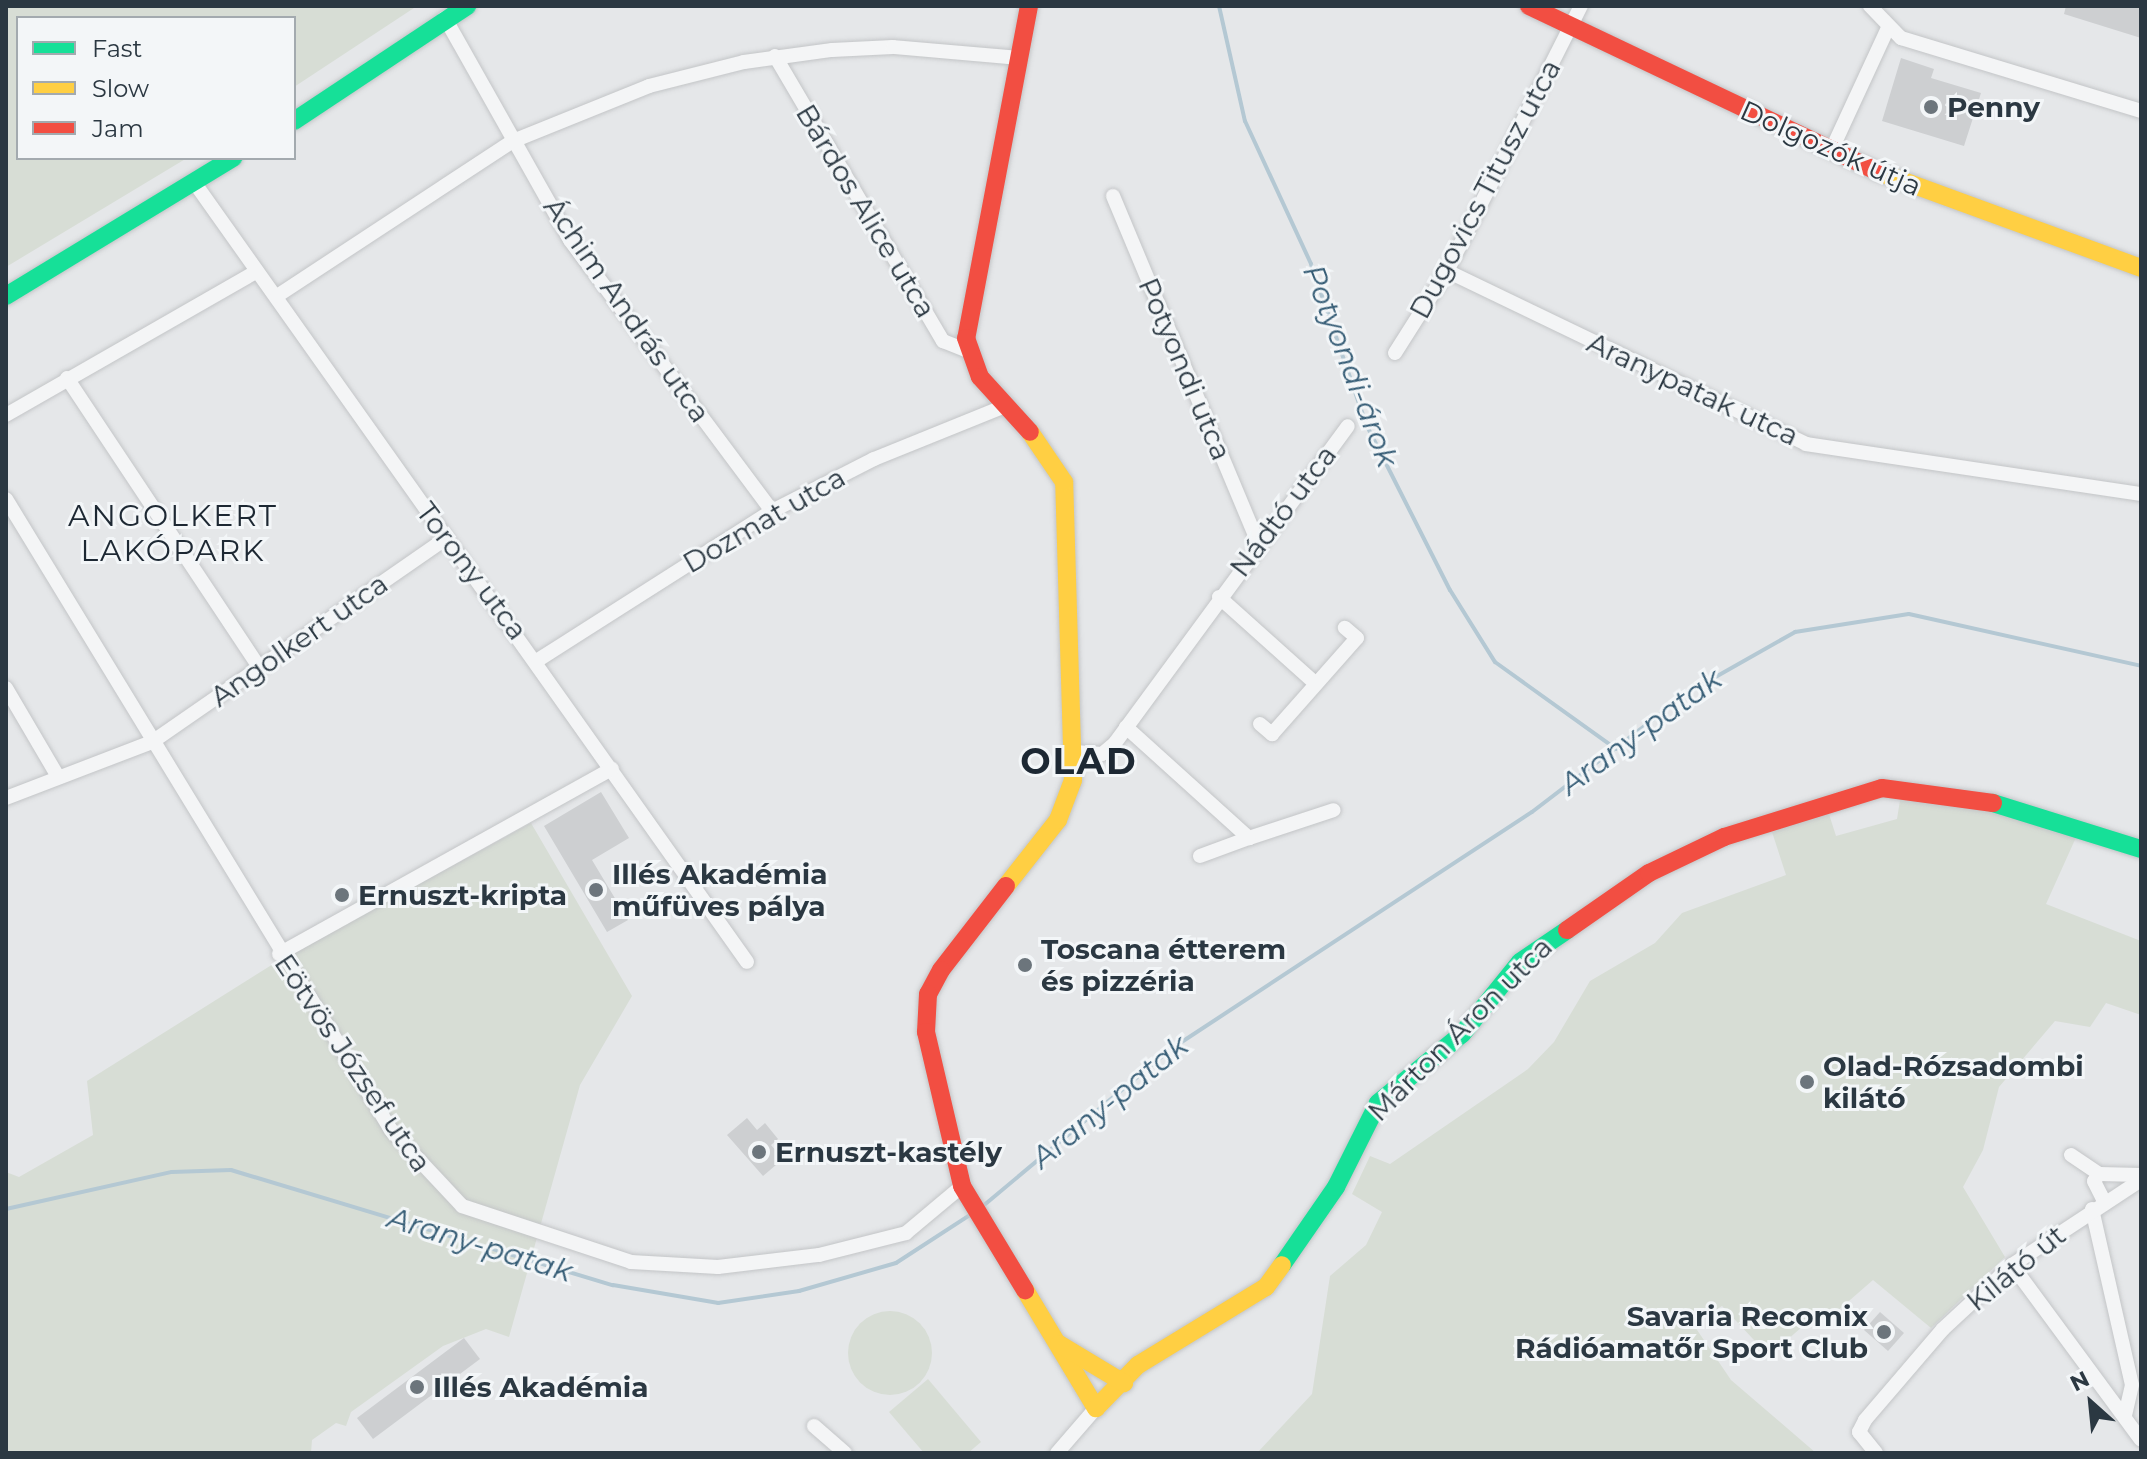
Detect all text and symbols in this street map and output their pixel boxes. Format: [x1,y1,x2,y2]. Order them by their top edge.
legend [16,16,296,160]
text: Fast [92,34,142,63]
street label: Dugovics Titusz utca [1402,54,1568,324]
text: Slow [92,74,149,103]
place label: Penny [1947,90,2040,124]
street label: Dolgozók útja [1735,93,1927,203]
street label: Bárdos Alice utca [789,98,943,324]
marker: Penny [1922,98,1940,116]
text: Jam [92,114,144,143]
street label: Áchim András utca [537,191,717,429]
water label: Potyondi-árok [1295,260,1405,472]
street label: Potyondi utca [1131,273,1239,465]
street label: Aranypatak utca [1582,325,1804,453]
street label: Nádtó utca [1223,439,1343,583]
street label: Dozmat utca [677,460,851,580]
street label: Torony utca [409,496,535,646]
district label: ANGOLKERT LAKÓPARK [68,498,278,568]
street label: Angolkert utca [204,566,394,714]
water label: Arany-patak [1553,661,1729,803]
district label: OLAD [1020,740,1138,784]
place label: Illés Akadémia műfüves pálya [612,857,828,923]
place label: Ernuszt-kripta [358,878,567,912]
marker: Illés Akadémia műfüves pálya [587,881,605,899]
marker: Ernuszt-kripta [333,886,351,904]
street label: Márton Áron utca [1361,930,1559,1128]
place label: Toscana étterem és pizzéria [1041,932,1286,998]
street label: Eötvös József utca [268,948,438,1178]
marker: Toscana étterem és pizzéria [1016,956,1034,974]
water label: Arany-patak [1024,1028,1196,1176]
place label: Olad-Rózsadombi kilátó [1823,1049,2084,1115]
marker: Olad-Rózsadombi kilátó [1798,1073,1816,1091]
place label: Ernuszt-kastély [775,1135,1002,1169]
marker: Ernuszt-kastély [750,1143,768,1161]
water label: Arany-patak [383,1200,577,1290]
street label: Kilátó út [1960,1218,2072,1318]
place label: Savaria Recomix Rádióamatőr Sport Club [1515,1299,1868,1365]
marker: Savaria Recomix Rádióamatőr Sport Club [1875,1323,1893,1341]
north arrow [2051,1363,2131,1443]
text: N [2066,1365,2094,1397]
place label: Illés Akadémia [433,1370,649,1404]
marker: Illés Akadémia [408,1378,426,1396]

